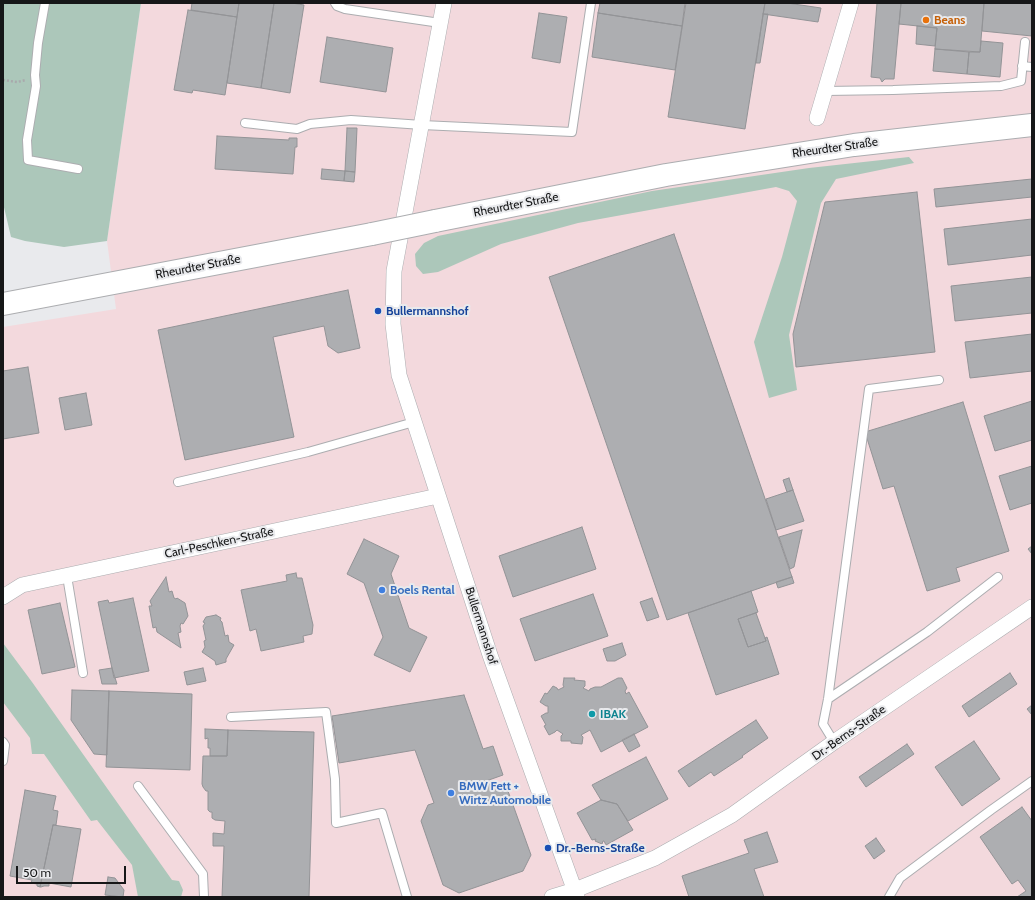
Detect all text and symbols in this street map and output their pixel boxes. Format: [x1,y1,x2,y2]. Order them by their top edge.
place label: Beans [934,13,965,27]
marker: Beans [921,15,931,25]
street label: Rheurdter Straße [791,135,879,161]
street label: Rheurdter Straße [472,190,560,220]
street label: Rheurdter Straße [154,252,242,282]
place label: Bullermannshof [386,304,469,318]
marker: Bullermannshof [373,306,383,316]
street label: Carl-Peschken-Straße [163,524,275,562]
place label: Boels Rental [390,583,455,597]
marker: Boels Rental [377,585,387,595]
street label: Bullermannshof [462,585,500,667]
street label: Dr.-Berns-Straße [809,702,889,764]
place label: IBAK [600,707,626,721]
marker: IBAK [587,709,597,719]
place label: BMW Fett + Wirtz Automobile [459,779,551,807]
marker: BMW Fett + Wirtz Automobile [446,788,456,798]
place label: Dr.-Berns-Straße [556,841,645,855]
marker: Dr.-Berns-Straße [543,843,553,853]
scale bar [18,858,128,884]
text: 50 m [23,865,51,880]

